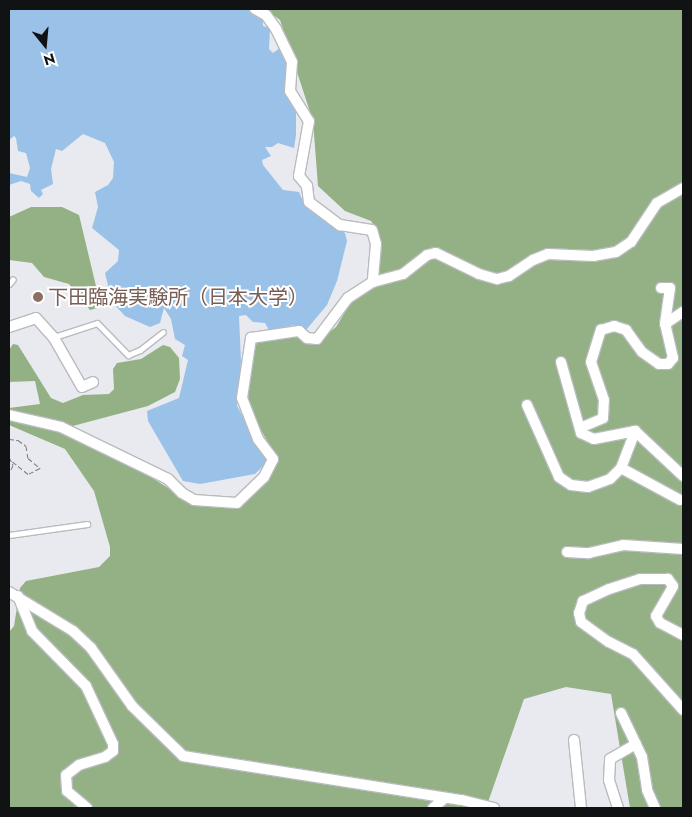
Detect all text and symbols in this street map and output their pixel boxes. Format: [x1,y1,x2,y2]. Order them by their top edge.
north arrow [20,20,70,70]
text: N [41,48,58,71]
place label: 下田臨海実験所（日本大学） [48,285,308,309]
marker: 下田臨海実験所（日本大学） [32,291,44,303]

